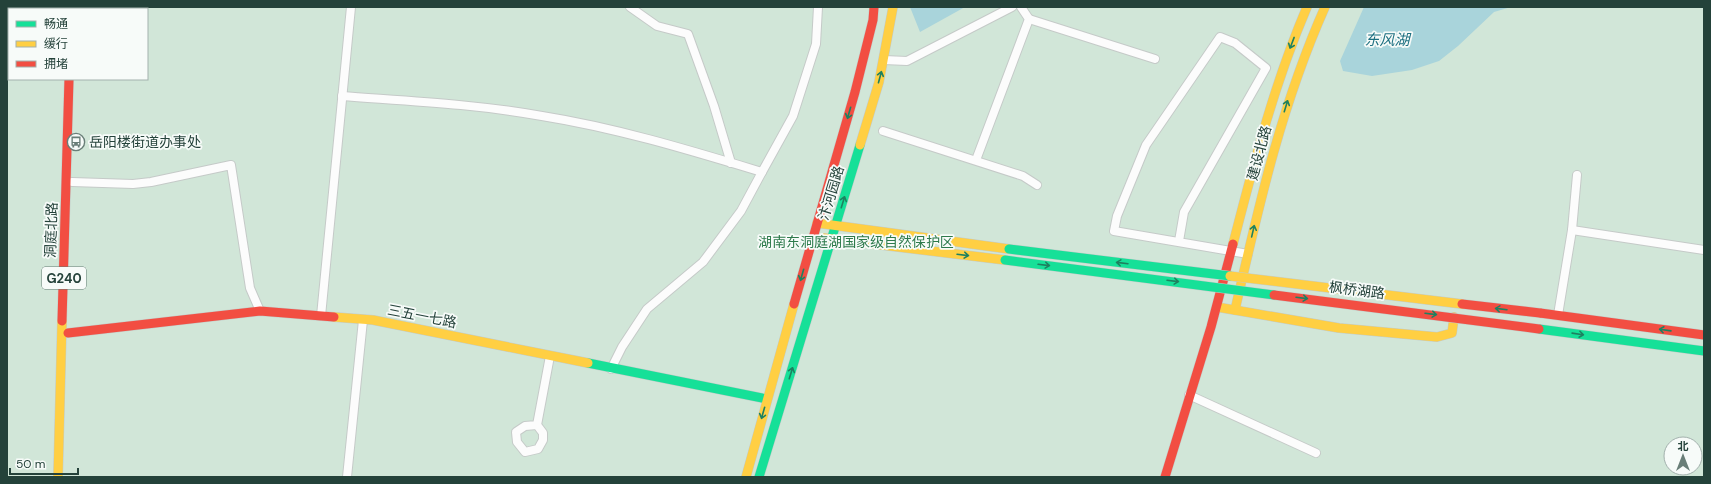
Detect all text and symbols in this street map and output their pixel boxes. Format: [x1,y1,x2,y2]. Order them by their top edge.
legend [8,8,148,80]
text: 畅通 [44,16,68,32]
water label: 东风湖 [1364,30,1411,50]
text: 缓行 [44,36,68,52]
one-way arrow [1287,36,1295,48]
text: 拥堵 [44,56,68,72]
one-way arrow [877,71,884,84]
one-way arrow [1283,99,1290,112]
one-way arrow [844,106,852,119]
street label: 建设北路 [1243,124,1275,182]
bus stop icon: 岳阳楼街道办事处 [66,132,86,152]
place label: 岳阳楼街道办事处 [89,133,201,151]
street label: 汴河园路 [814,164,848,222]
one-way arrow [840,195,847,208]
street label: 洞庭北路 [41,202,61,258]
one-way arrow [1250,225,1258,238]
park label: 湖南东洞庭湖国家级自然保护区 [758,233,954,251]
one-way arrow [956,251,969,259]
one-way arrow [1116,259,1129,267]
one-way arrow [1037,261,1050,269]
road number: G240 [42,267,86,289]
one-way arrow [798,268,805,281]
one-way arrow [1166,277,1179,285]
street label: 枫桥湖路 [1328,278,1386,302]
one-way arrow [1295,294,1308,302]
street label: 三五一七路 [386,300,458,332]
one-way arrow [1495,305,1508,312]
one-way arrow [1424,310,1437,318]
one-way arrow [1659,326,1672,334]
one-way arrow [1571,330,1584,338]
one-way arrow [787,367,795,379]
one-way arrow [759,407,766,420]
north arrow [1663,436,1703,476]
text: 北 [1678,439,1689,453]
scale bar [10,450,78,476]
text: 50 m [16,456,45,472]

